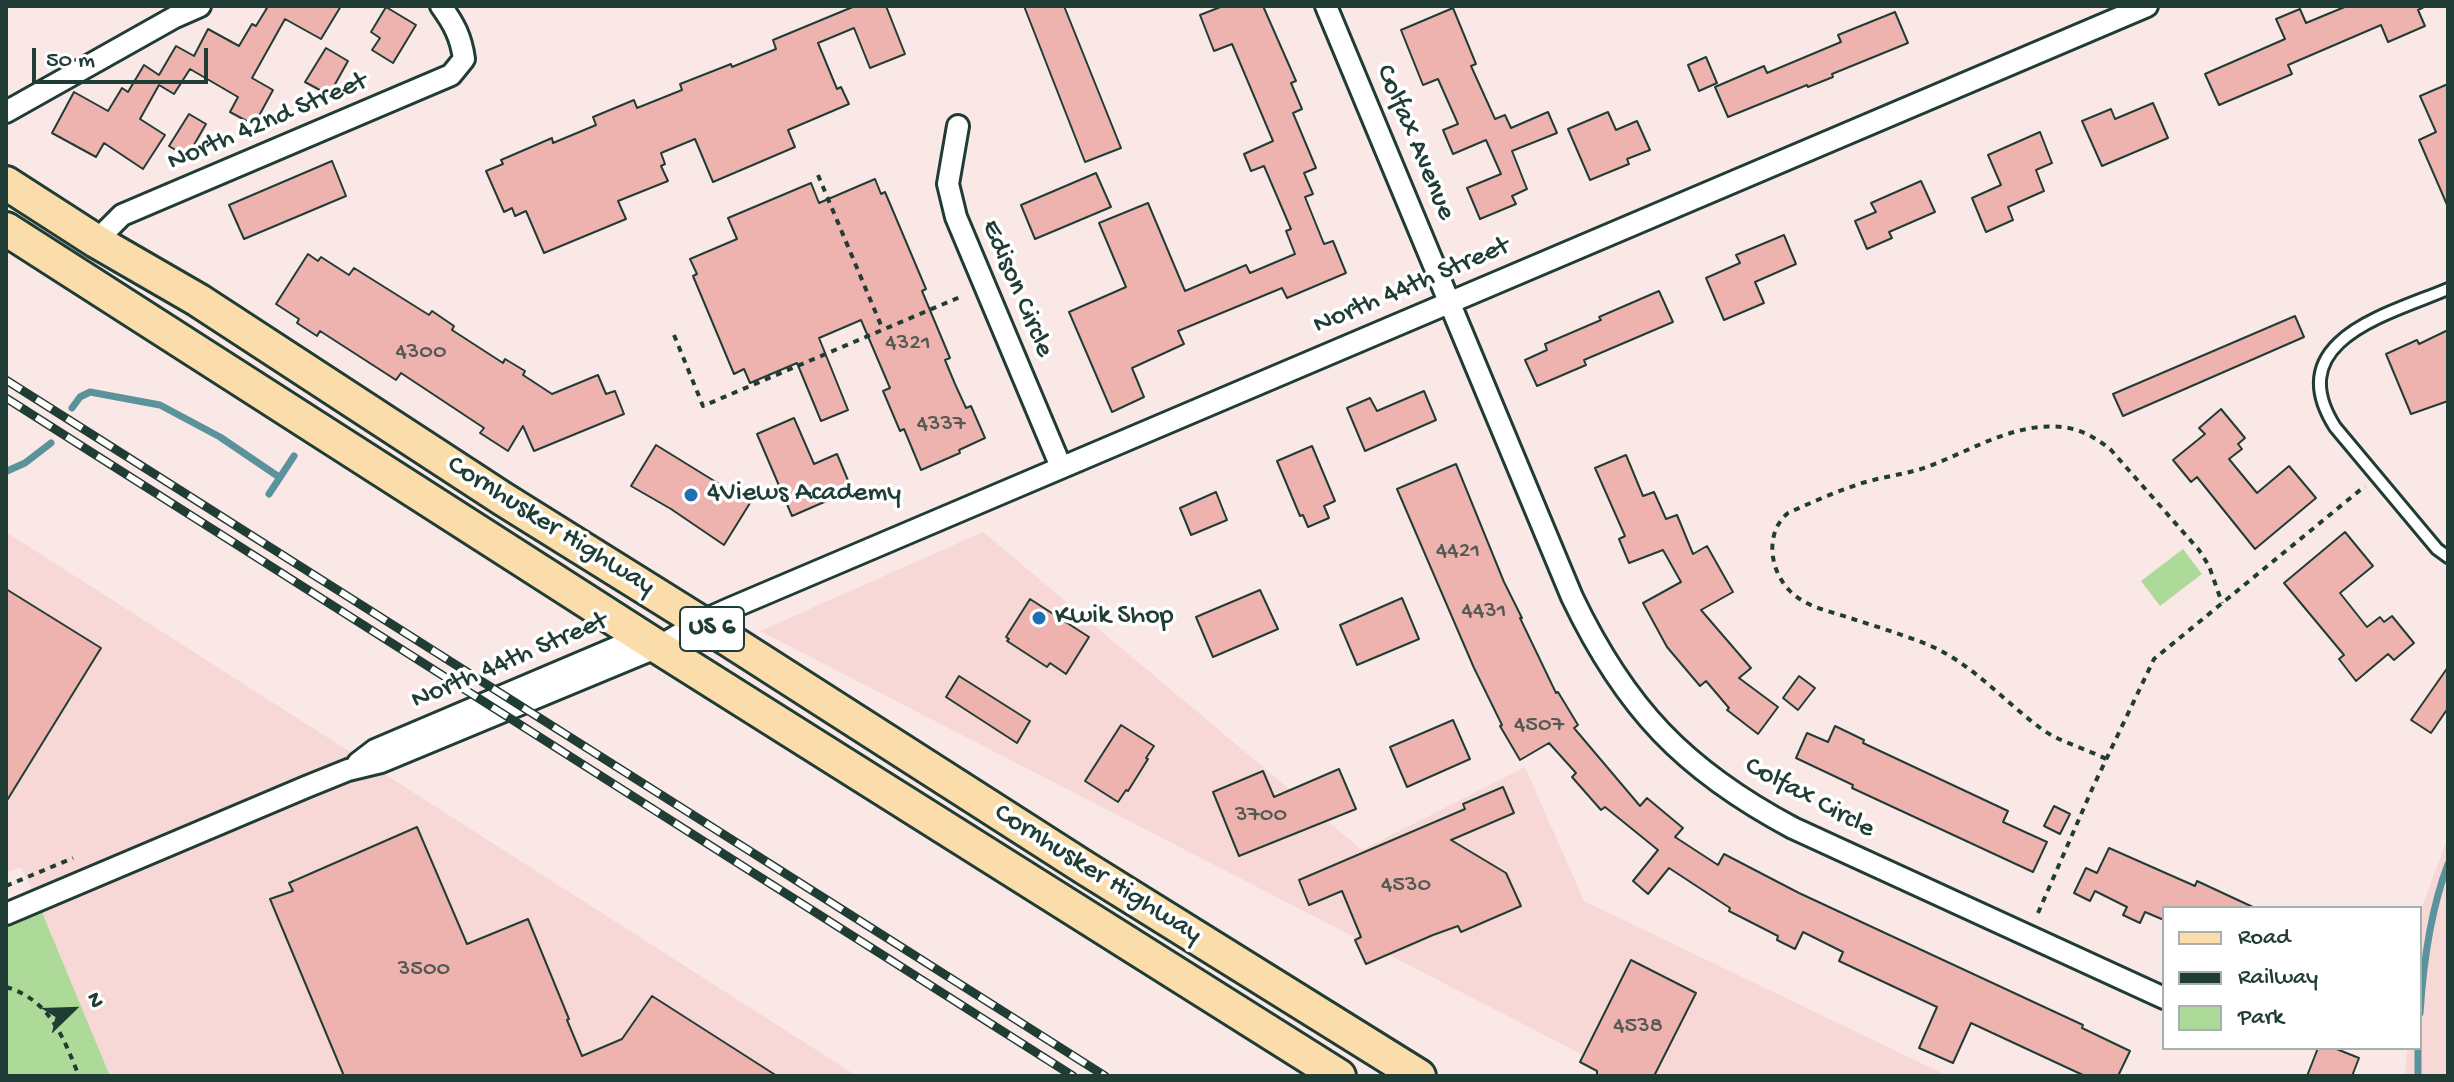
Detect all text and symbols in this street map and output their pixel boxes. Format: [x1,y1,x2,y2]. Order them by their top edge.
scale bar [36,32,212,82]
text: 50 m [46,47,95,76]
street label: Colfax Avenue [1366,60,1462,226]
street label: North 42nd Street [163,66,373,180]
street label: Edison Circle [972,215,1060,363]
street label: North 44th Street [1309,230,1515,344]
house number: 4321 [885,330,931,358]
house number: 4300 [395,339,447,367]
house number: 4337 [917,411,965,439]
street label: Cornhusker Highway [440,449,660,605]
place label: 4Views Academy [707,478,901,512]
marker: 4Views Academy [682,486,700,504]
house number: 4421 [1436,538,1480,566]
house number: 4431 [1462,598,1506,626]
place label: Kwik Shop [1055,601,1174,635]
street label: North 44th Street [407,605,613,719]
road number: US 6 [680,607,744,651]
marker: Kwik Shop [1030,609,1048,627]
house number: 4507 [1514,712,1564,740]
street label: Colfax Circle [1738,751,1880,847]
street label: Cornhusker Highway [987,797,1207,953]
house number: 3700 [1235,802,1287,830]
house number: 4530 [1381,872,1431,900]
legend [2162,906,2422,1050]
text: Road [2238,924,2290,953]
house number: 3500 [398,956,450,984]
text: Railway [2238,964,2318,993]
north arrow [32,970,112,1050]
text: N [79,989,109,1012]
text: Park [2238,1004,2284,1033]
house number: 4538 [1613,1013,1663,1041]

